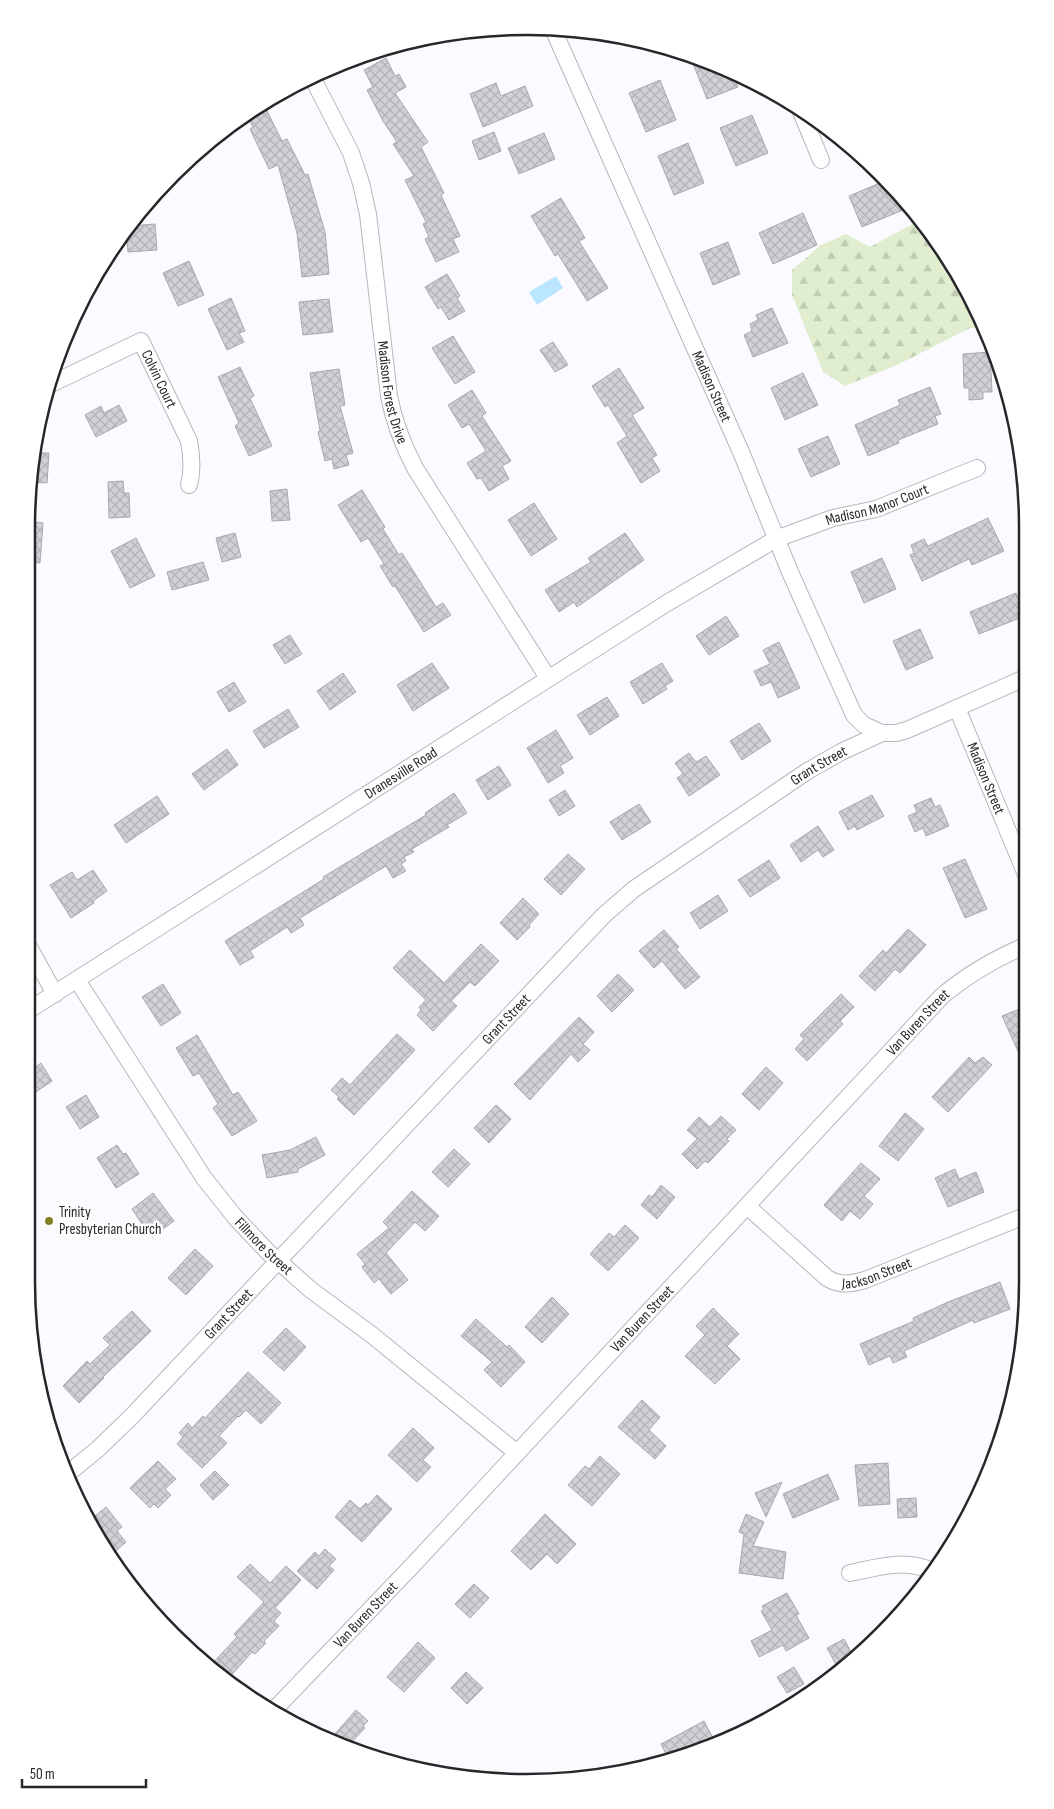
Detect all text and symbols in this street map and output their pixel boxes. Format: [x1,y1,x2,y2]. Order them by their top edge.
street label: Madison Forest Drive [373,340,412,447]
street label: Colvin Court [137,347,181,411]
street label: Madison Street [688,348,736,425]
street label: Madison Manor Court [823,479,932,529]
street label: Madison Street [963,740,1010,817]
street label: Grant Street [787,741,850,789]
street label: Dranesville Road [361,743,441,803]
street label: Van Buren Street [882,984,953,1059]
street label: Grant Street [478,989,535,1048]
place label: Trinity Presbyterian Church [59,1203,161,1239]
street label: Fillmore Street [231,1213,297,1279]
marker: Trinity Presbyterian Church [43,1215,55,1227]
street label: Jackson Street [841,1253,915,1293]
street label: Van Buren Street [606,1281,678,1356]
street label: Grant Street [200,1284,257,1343]
street label: Van Buren Street [329,1577,402,1652]
scale bar [22,1756,146,1788]
text: 50 m [30,1765,55,1784]

